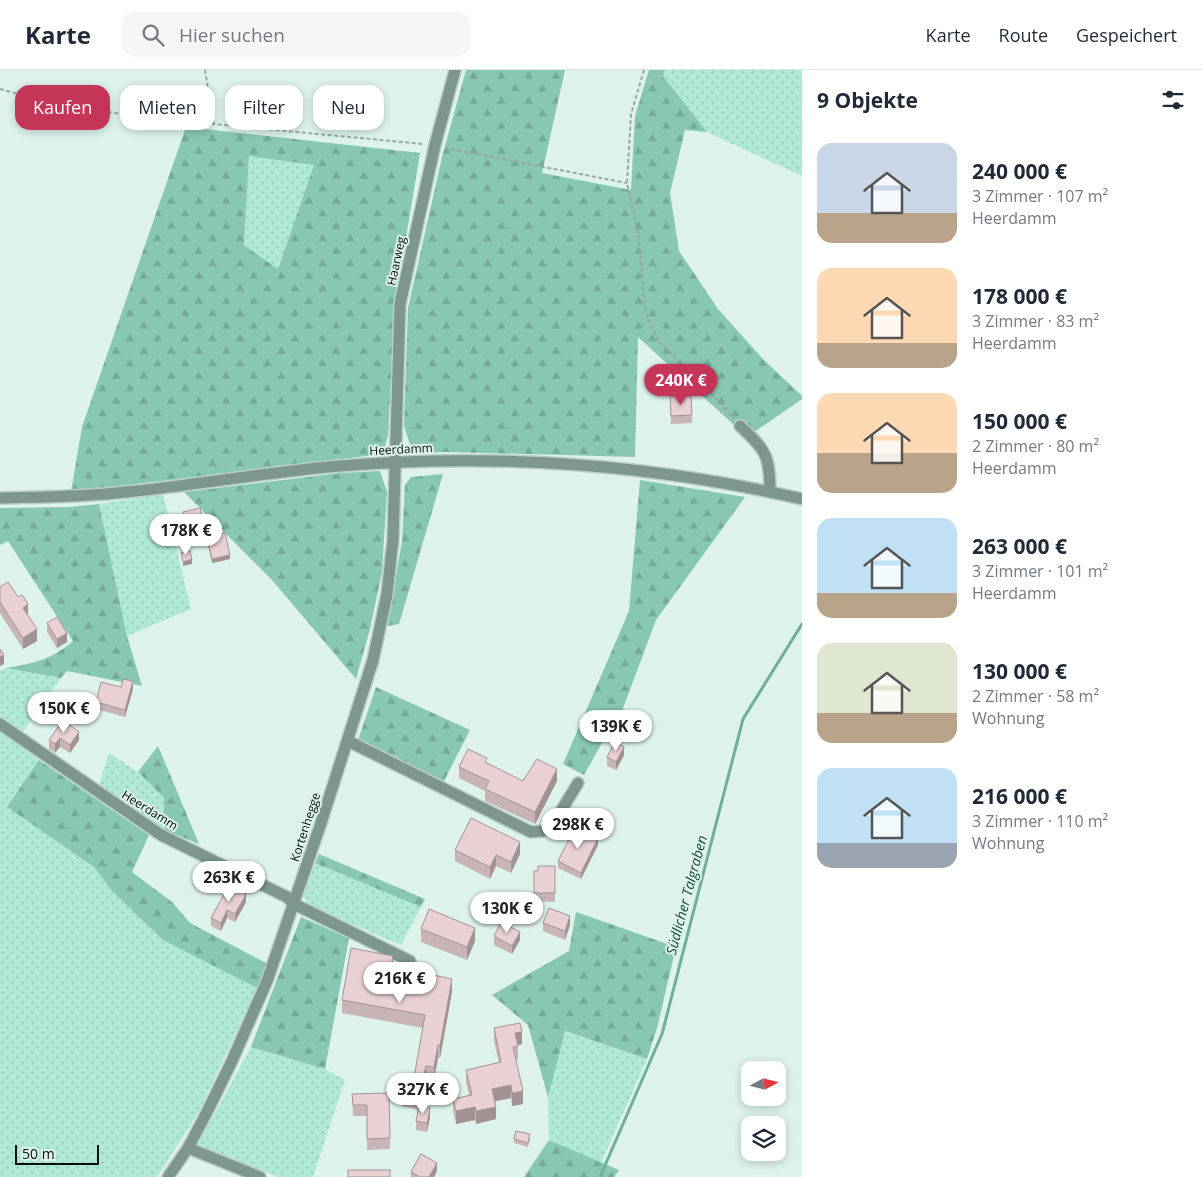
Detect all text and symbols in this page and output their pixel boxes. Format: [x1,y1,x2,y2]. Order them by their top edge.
search box [121,12,471,57]
text: Karte [25,18,91,51]
icon: search [139,21,167,49]
text: Hier suchen [179,22,285,48]
text: Karte [926,23,971,47]
text: Route [999,23,1048,47]
text: Gespeichert [1076,23,1177,47]
chip: Kaufen [15,85,110,130]
chip: Mieten [120,85,215,130]
chip: Filter [225,85,303,130]
chip: Neu [313,85,384,130]
text: 9 Objekte [817,86,918,114]
icon: filters [1159,86,1187,114]
text: 240 000 € [972,157,1067,185]
icon: home [857,163,917,223]
text: 3 Zimmer · 107 m² [972,185,1108,207]
text: Heerdamm [972,207,1057,229]
street label: Haarweg [383,234,410,287]
text: 178 000 € [972,282,1067,310]
icon: home [857,288,917,348]
text: 3 Zimmer · 83 m² [972,310,1099,332]
text: Heerdamm [972,332,1057,354]
pin: 240K € [640,364,722,406]
text: 240K € [655,369,707,391]
text: 150 000 € [972,407,1067,435]
icon: home [857,413,917,473]
text: 2 Zimmer · 80 m² [972,435,1099,457]
street label: Heerdamm [369,439,433,459]
text: Heerdamm [972,457,1057,479]
pin: 178K € [145,514,227,556]
text: 178K € [160,519,212,541]
text: 263 000 € [972,532,1067,560]
icon: home [857,538,917,598]
text: 3 Zimmer · 101 m² [972,560,1108,582]
text: Heerdamm [972,582,1057,604]
text: 130 000 € [972,657,1067,685]
icon: home [857,663,917,723]
text: 2 Zimmer · 58 m² [972,685,1099,707]
pin: 150K € [23,692,105,734]
text: 150K € [38,697,90,719]
text: Wohnung [972,707,1044,729]
pin: 139K € [575,710,657,752]
text: 139K € [590,715,642,737]
text: 216 000 € [972,782,1067,810]
street label: Heerdamm [119,786,181,834]
icon: home [857,788,917,848]
street label: Kortenhegge [286,790,324,864]
pin: 298K € [537,808,619,850]
text: 3 Zimmer · 110 m² [972,810,1108,832]
text: 298K € [552,813,604,835]
text: Wohnung [972,832,1044,854]
water label: Südlicher Talgraben [661,833,711,957]
pin: 263K € [188,860,270,903]
text: 263K € [203,866,255,888]
pin: 130K € [466,892,548,934]
text: 130K € [481,897,533,919]
pin: 216K € [359,962,441,1004]
text: 216K € [374,967,426,989]
north arrow [741,1061,786,1106]
map controls [741,1061,786,1161]
pin: 327K € [382,1072,464,1115]
text: 327K € [397,1078,449,1100]
button: layers [741,1116,786,1161]
scale bar [15,1142,99,1165]
text: 50 m [22,1144,55,1163]

